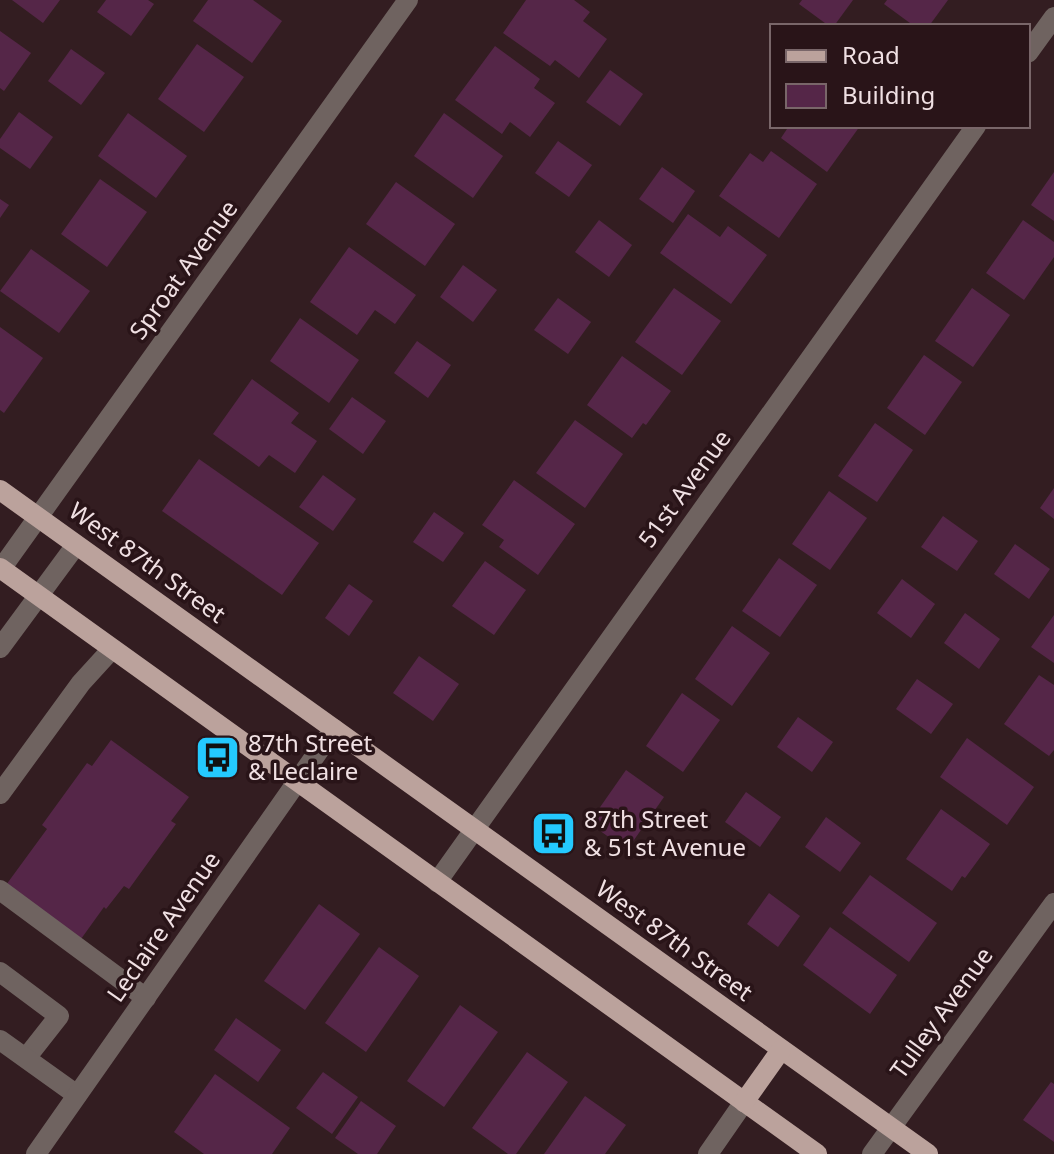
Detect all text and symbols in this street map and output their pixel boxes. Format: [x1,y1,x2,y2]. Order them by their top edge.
legend [770,24,1030,128]
text: Road [842,38,900,71]
text: Building [842,78,935,111]
street label: Sproat Avenue [121,193,244,345]
street label: 51st Avenue [630,423,738,554]
street label: West 87th Street [63,494,233,630]
place label: 87th Street & Leclaire [248,726,373,787]
bus stop icon: 87th Street & Leclaire [193,734,241,782]
place label: 87th Street & 51st Avenue [584,802,746,863]
bus stop icon: 87th Street & 51st Avenue [529,810,577,858]
street label: Leclaire Avenue [99,844,227,1008]
street label: West 87th Street [590,872,760,1008]
street label: Tulley Avenue [882,940,1000,1085]

